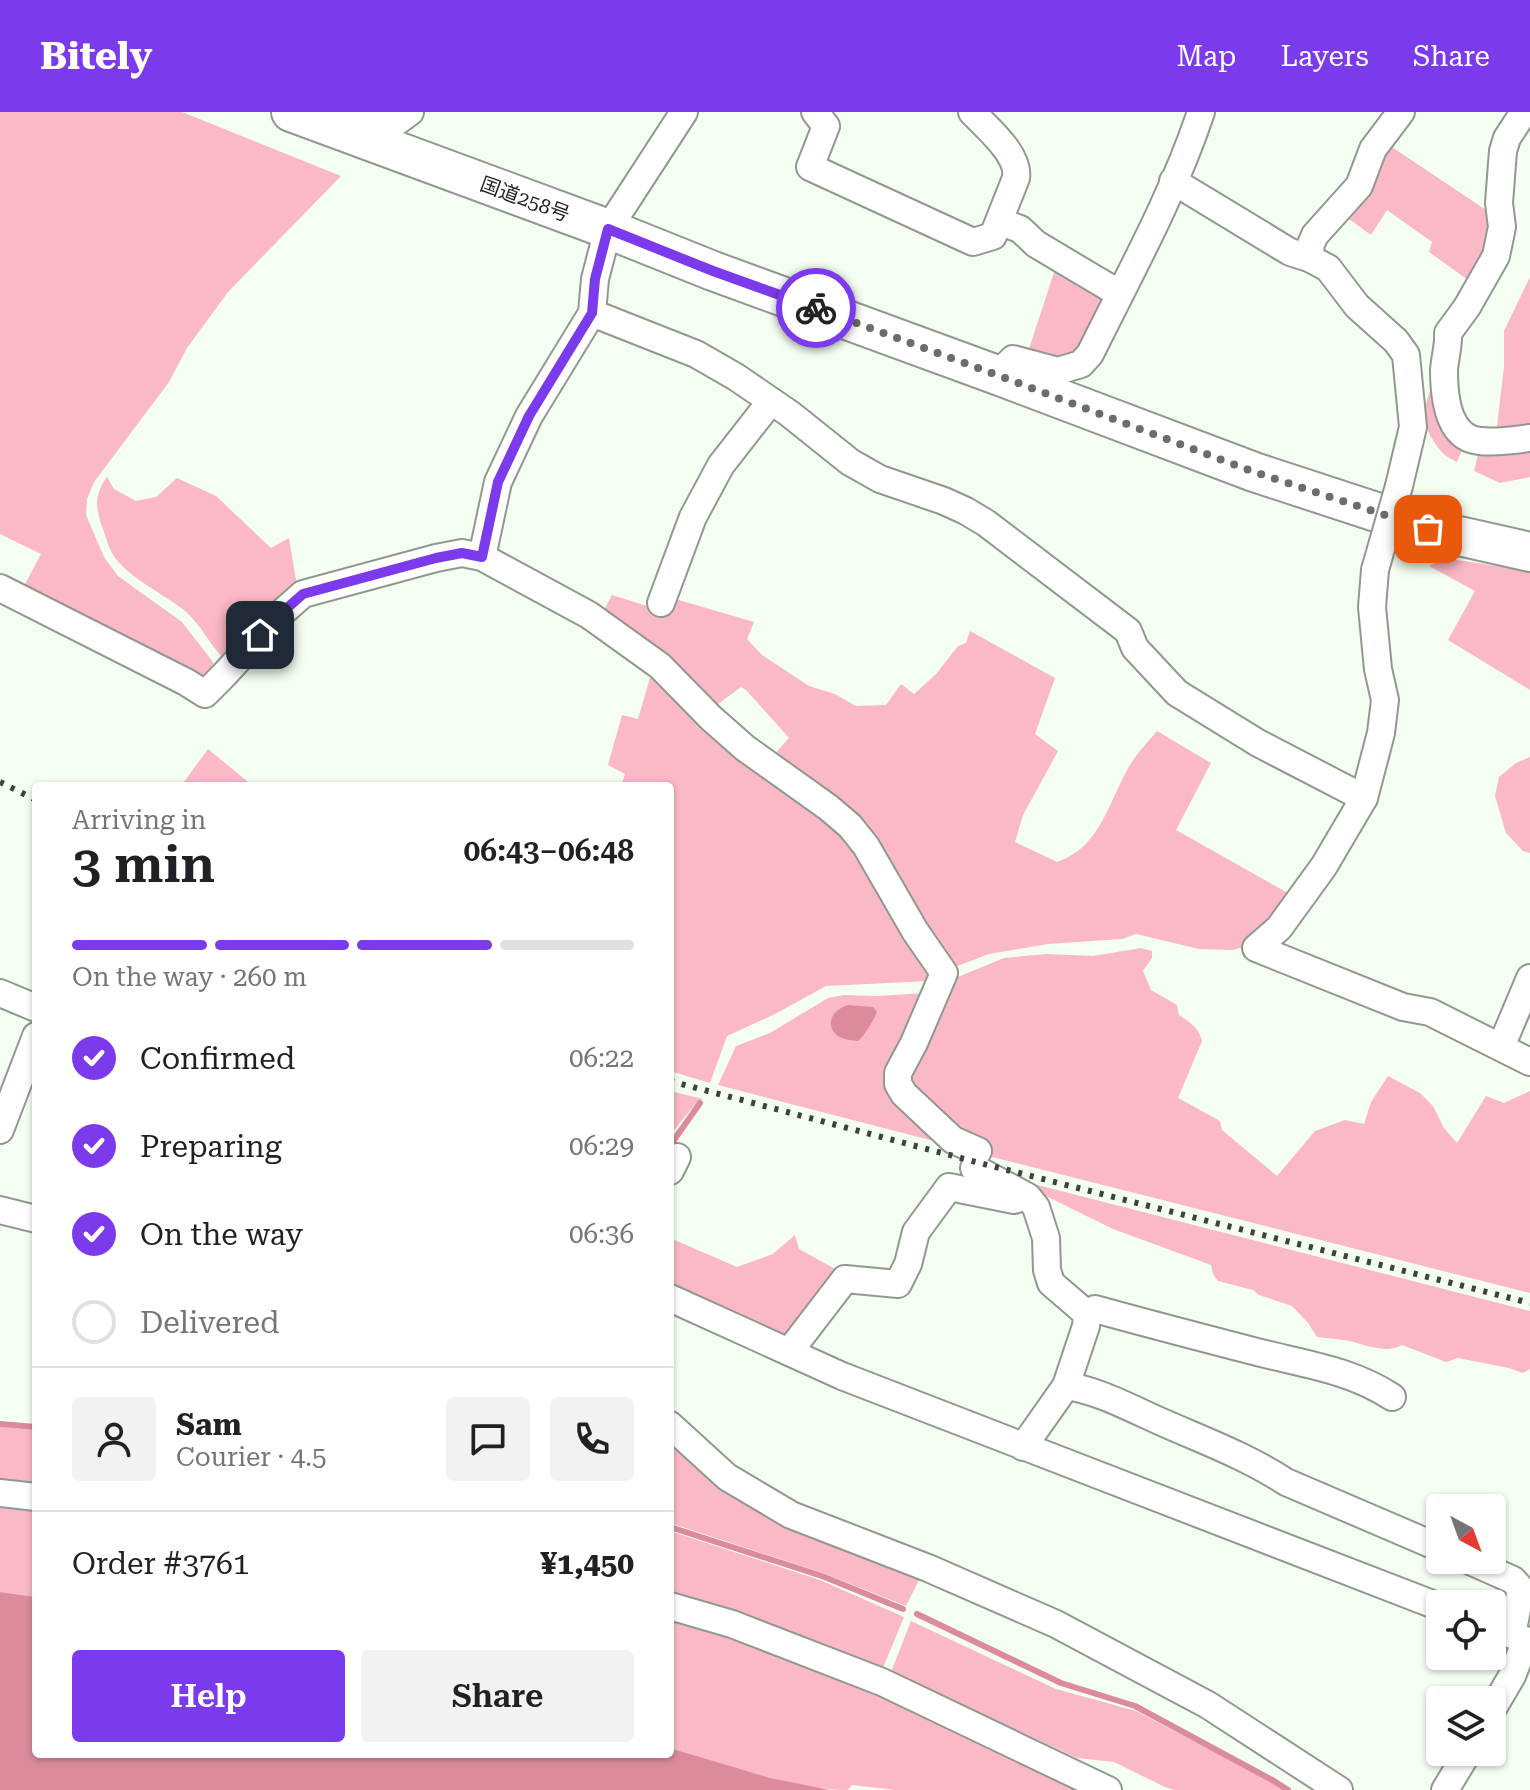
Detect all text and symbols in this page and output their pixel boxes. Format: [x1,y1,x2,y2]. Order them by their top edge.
text: Bitely [40,34,152,78]
text: Map [1177,40,1236,73]
text: Layers [1280,40,1369,73]
text: Share [1413,40,1490,73]
street label: 国道258号 [477,172,573,226]
courier [776,268,856,348]
icon: bike [794,286,838,330]
pin [1394,495,1462,563]
icon: bag [1406,507,1450,551]
pin [226,601,294,669]
icon: home [238,613,282,657]
text: Arriving in [72,805,206,835]
text: 06:43–06:48 [464,833,634,868]
text: 3 min [72,834,215,895]
text: On the way · 260 m [72,962,307,992]
icon: check [72,1036,116,1080]
text: Confirmed [140,1041,295,1076]
text: 06:22 [569,1043,634,1073]
icon: check [72,1124,116,1168]
text: Preparing [140,1129,282,1164]
text: 06:29 [569,1131,634,1161]
icon: check [72,1212,116,1256]
text: On the way [140,1217,303,1252]
text: 06:36 [569,1219,634,1249]
text: Delivered [140,1305,279,1340]
button: person [72,1397,156,1481]
button: chat [446,1397,530,1481]
button: phone [550,1397,634,1481]
text: Sam [176,1407,242,1442]
text: Courier · 4.5 [176,1442,326,1472]
north arrow [1426,1494,1506,1574]
map controls [1426,1494,1506,1766]
text: Order #3761 [72,1546,250,1581]
text: ¥1,450 [540,1546,634,1581]
button: locate [1426,1590,1506,1670]
button: Help [72,1650,345,1742]
button: Share [361,1650,634,1742]
button: layers [1426,1686,1506,1766]

